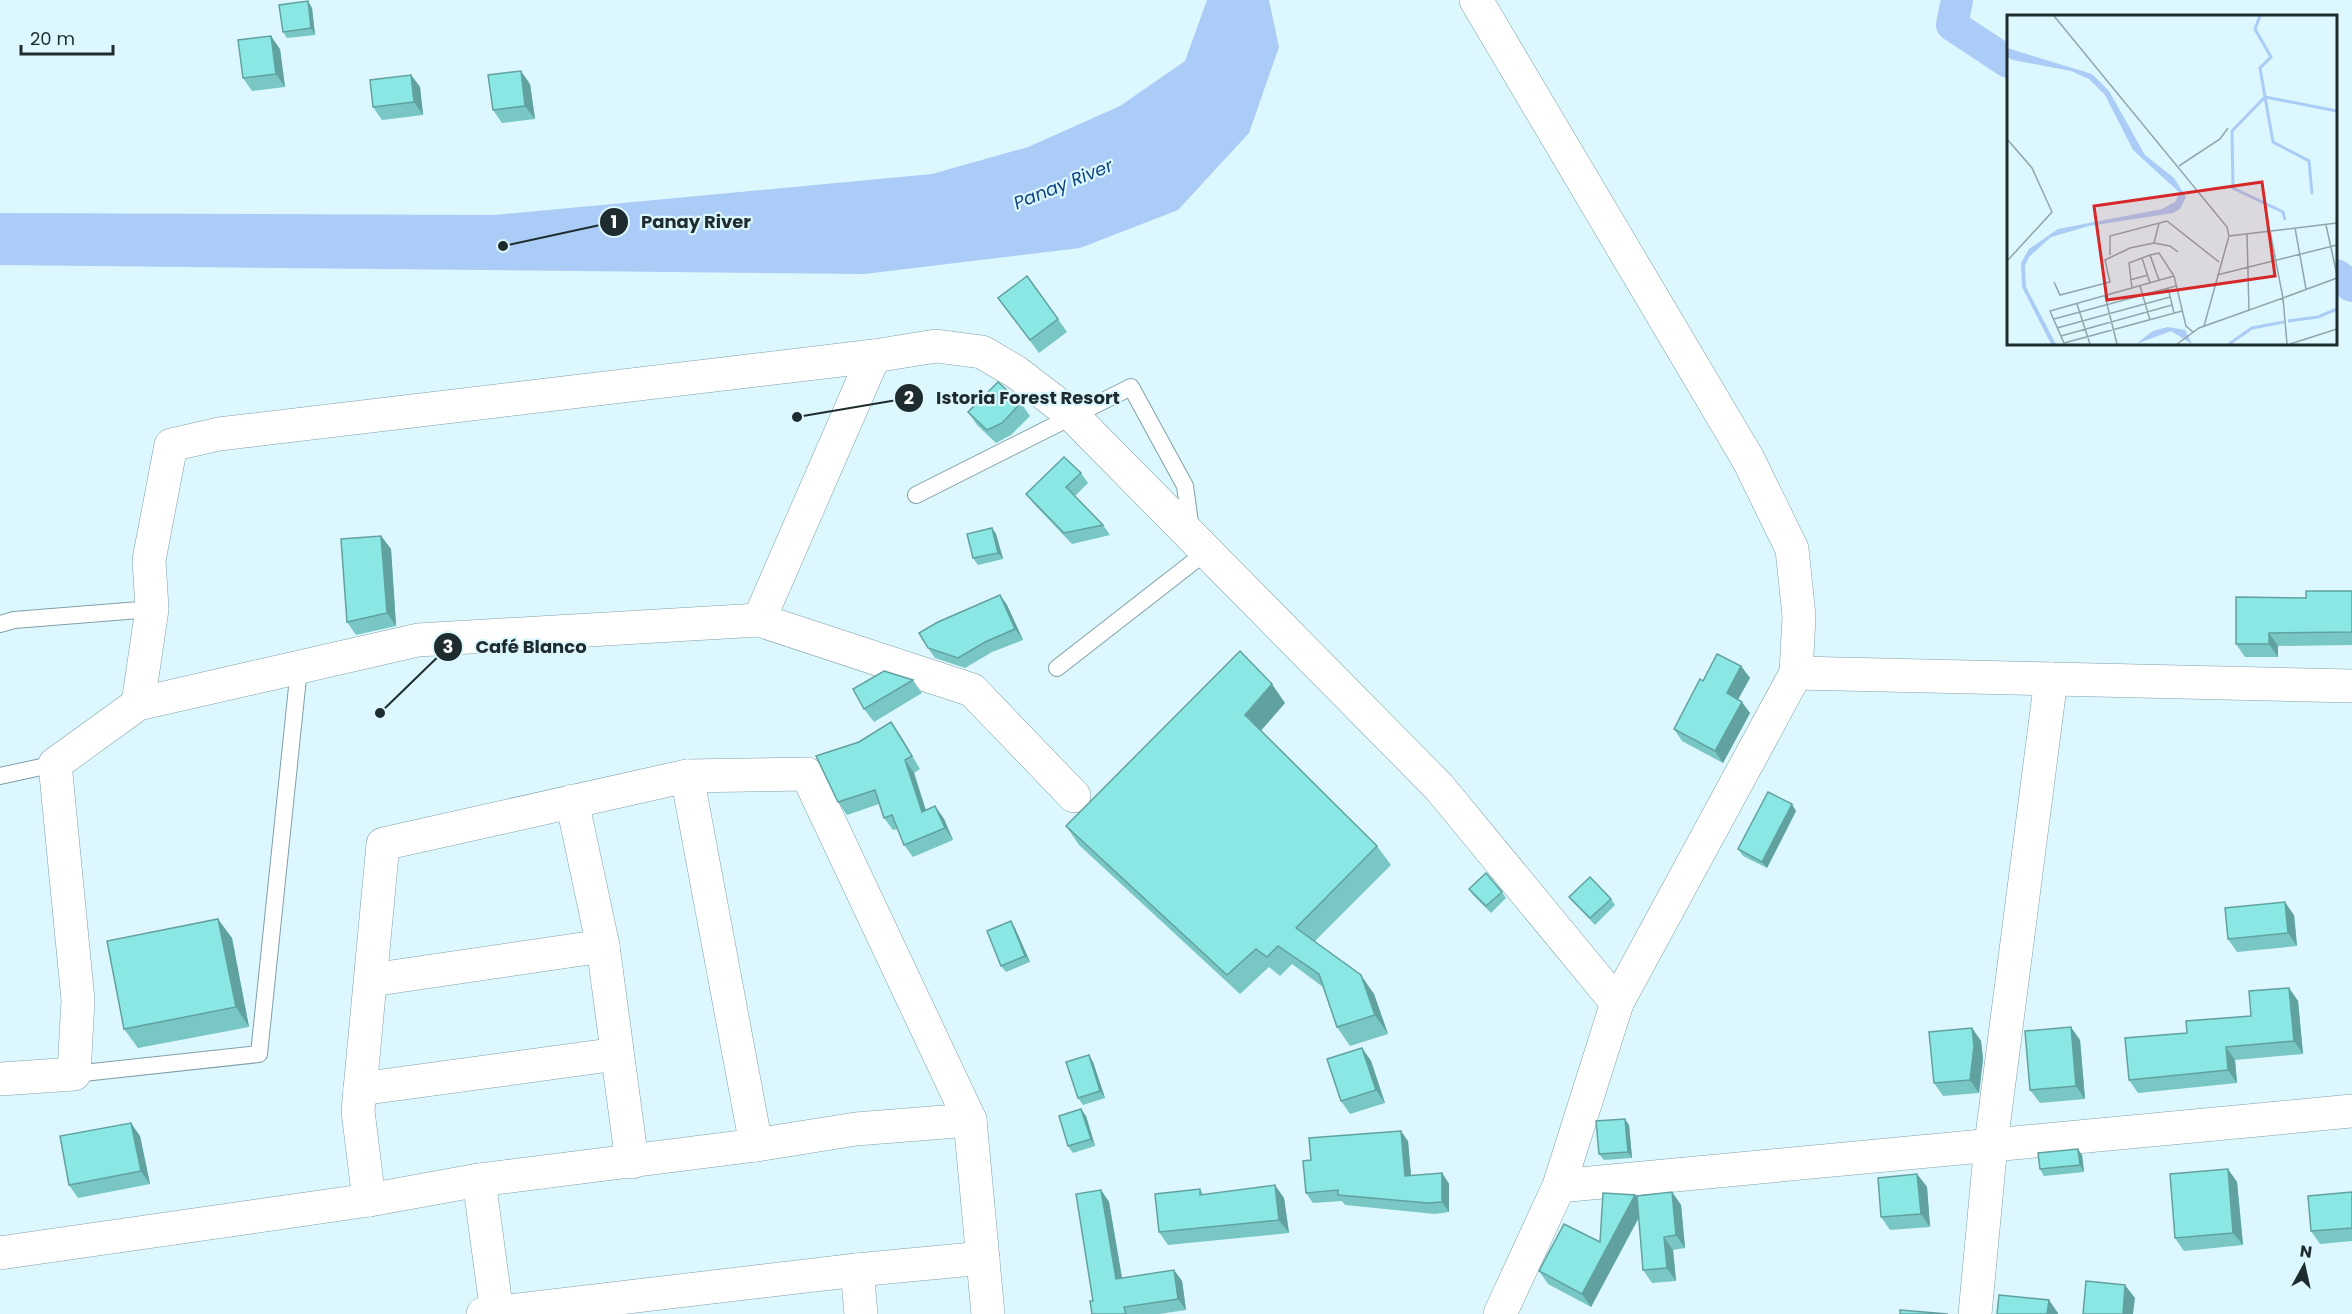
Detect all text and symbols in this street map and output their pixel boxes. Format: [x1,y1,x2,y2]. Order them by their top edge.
inset map [2007,15,2337,345]
scale bar [21,18,112,56]
text: 20 m [30,26,75,51]
water label: Panay River [1010,152,1118,215]
callout: Panay River [599,204,763,240]
text: 1 [611,209,617,234]
text: Panay River [641,209,751,234]
callout: Istoria Forest Resort [894,380,1131,416]
text: 2 [904,385,914,410]
text: Istoria Forest Resort [936,385,1120,410]
callout: Café Blanco [433,629,599,665]
text: 3 [443,634,453,659]
text: Café Blanco [475,634,587,659]
north arrow [2274,1236,2334,1296]
text: N [2298,1239,2314,1264]

